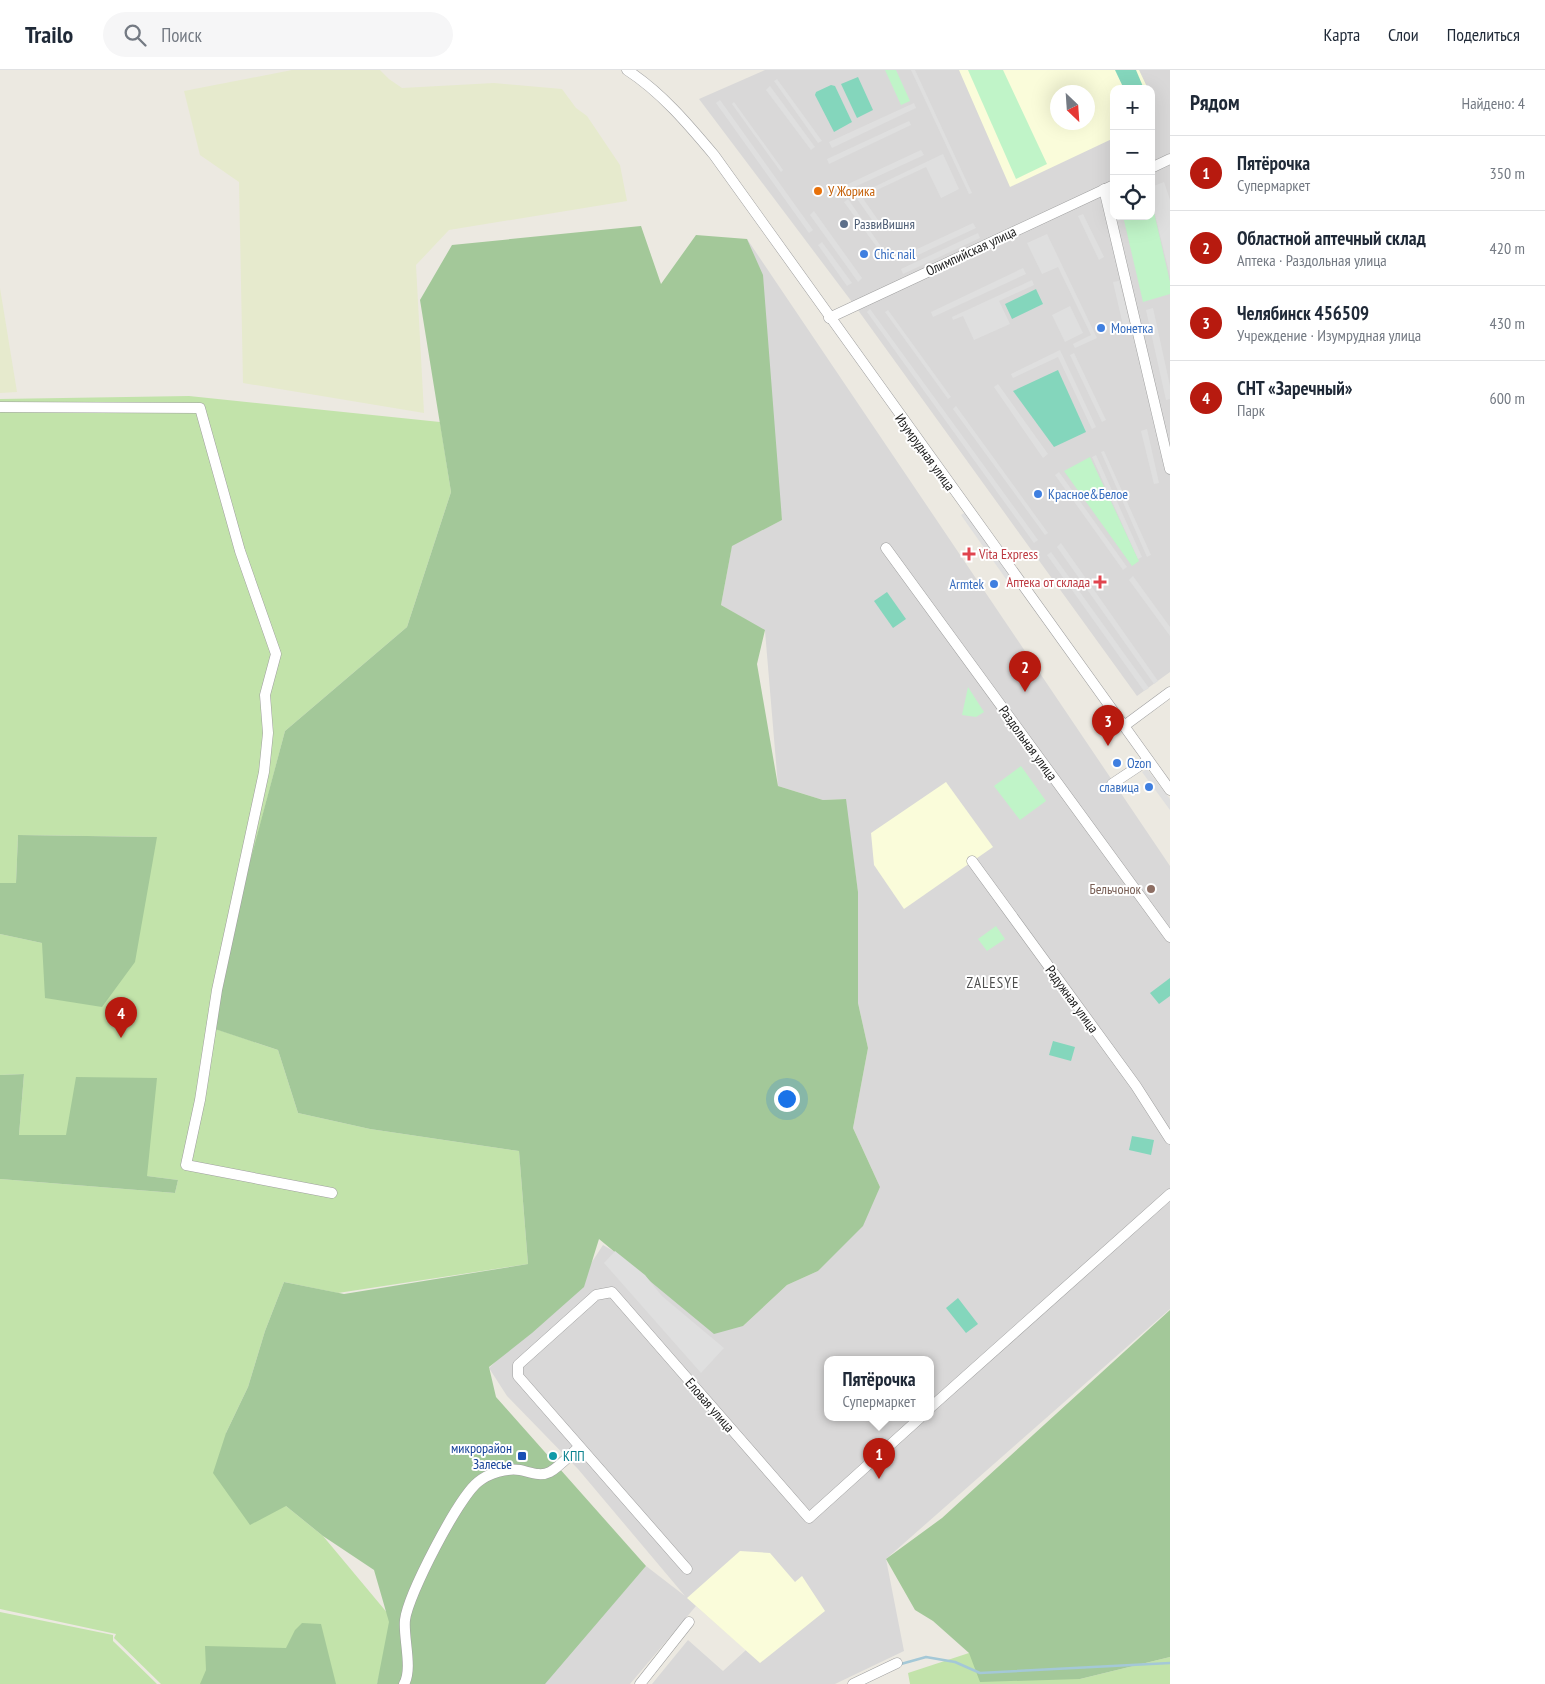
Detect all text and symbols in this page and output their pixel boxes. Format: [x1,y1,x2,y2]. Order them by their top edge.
search box [103,12,453,57]
text: Trailo [25,19,73,50]
icon: search [121,21,149,49]
text: Поиск [161,23,202,47]
text: Карта [1323,23,1360,46]
text: Слои [1388,23,1419,46]
text: Поделиться [1447,23,1520,46]
north arrow [1050,85,1095,130]
map controls [1110,85,1155,220]
button: + [1110,85,1155,130]
text: Рядом [1190,89,1240,116]
text: Найдено: 4 [1462,93,1525,113]
button: − [1110,130,1155,175]
text: Пятёрочка [1237,151,1310,175]
text: 1 [1202,163,1210,183]
text: 350 m [1490,163,1525,183]
button: locate [1110,175,1155,220]
text: Супермаркет [1237,175,1310,195]
place label: У Жорика [828,182,875,200]
marker: У Жорика [812,185,824,197]
place label: РазвиВишня [854,215,915,233]
marker: РазвиВишня [838,218,850,230]
street label: Олимпийская улица [923,222,1019,280]
text: Областной аптечный склад [1237,226,1426,250]
text: 2 [1202,238,1210,258]
text: 420 m [1490,238,1525,258]
place label: Chic nail [874,245,916,263]
marker: Chic nail [858,248,870,260]
text: Аптека · Раздольная улица [1237,250,1387,270]
text: Челябинск 456509 [1237,301,1369,325]
text: 3 [1202,313,1210,333]
text: 430 m [1490,313,1525,333]
place label: Монетка [1111,319,1153,337]
marker: Монетка [1095,322,1107,334]
text: Учреждение · Изумрудная улица [1237,325,1421,345]
text: СНТ «Заречный» [1237,376,1352,400]
text: 4 [1202,388,1210,408]
text: 600 m [1490,388,1525,408]
text: Парк [1237,400,1265,420]
street label: Изумрудная улица [891,410,959,494]
place label: Красное&Белое [1048,485,1128,503]
marker: Красное&Белое [1032,488,1044,500]
place label: Vita Express [978,545,1038,563]
marker: Vita Express [963,548,975,560]
place label: Аптека от склада [1007,573,1090,591]
place label: Armtek [949,575,985,593]
marker: Аптека от склада [1094,576,1106,588]
marker: Armtek [988,578,1000,590]
pin: 2 [1009,651,1041,692]
street label: Раздольная улица [995,702,1061,784]
pin: 3 [1092,705,1124,746]
place label: Ozon [1127,754,1152,772]
marker: Ozon [1111,757,1123,769]
place label: славица [1099,778,1139,796]
marker: славица [1143,781,1155,793]
place label: Бельчонок [1089,880,1142,898]
marker: Бельчонок [1145,883,1157,895]
street label: Радужная улица [1041,962,1103,1036]
district label: ZALESYE [967,973,1019,992]
pin: 4 [105,997,137,1038]
your location [774,1086,800,1112]
popup [824,1356,934,1421]
text: Пятёрочка [842,1367,916,1391]
street label: Еловая улица [682,1374,738,1436]
text: Супермаркет [842,1391,916,1411]
pin: 1 [863,1438,895,1479]
place label: микрорайон Залесье [451,1439,512,1473]
place label: КПП [563,1447,585,1465]
marker: микрорайон Залесье [516,1450,528,1462]
marker: КПП [547,1450,559,1462]

